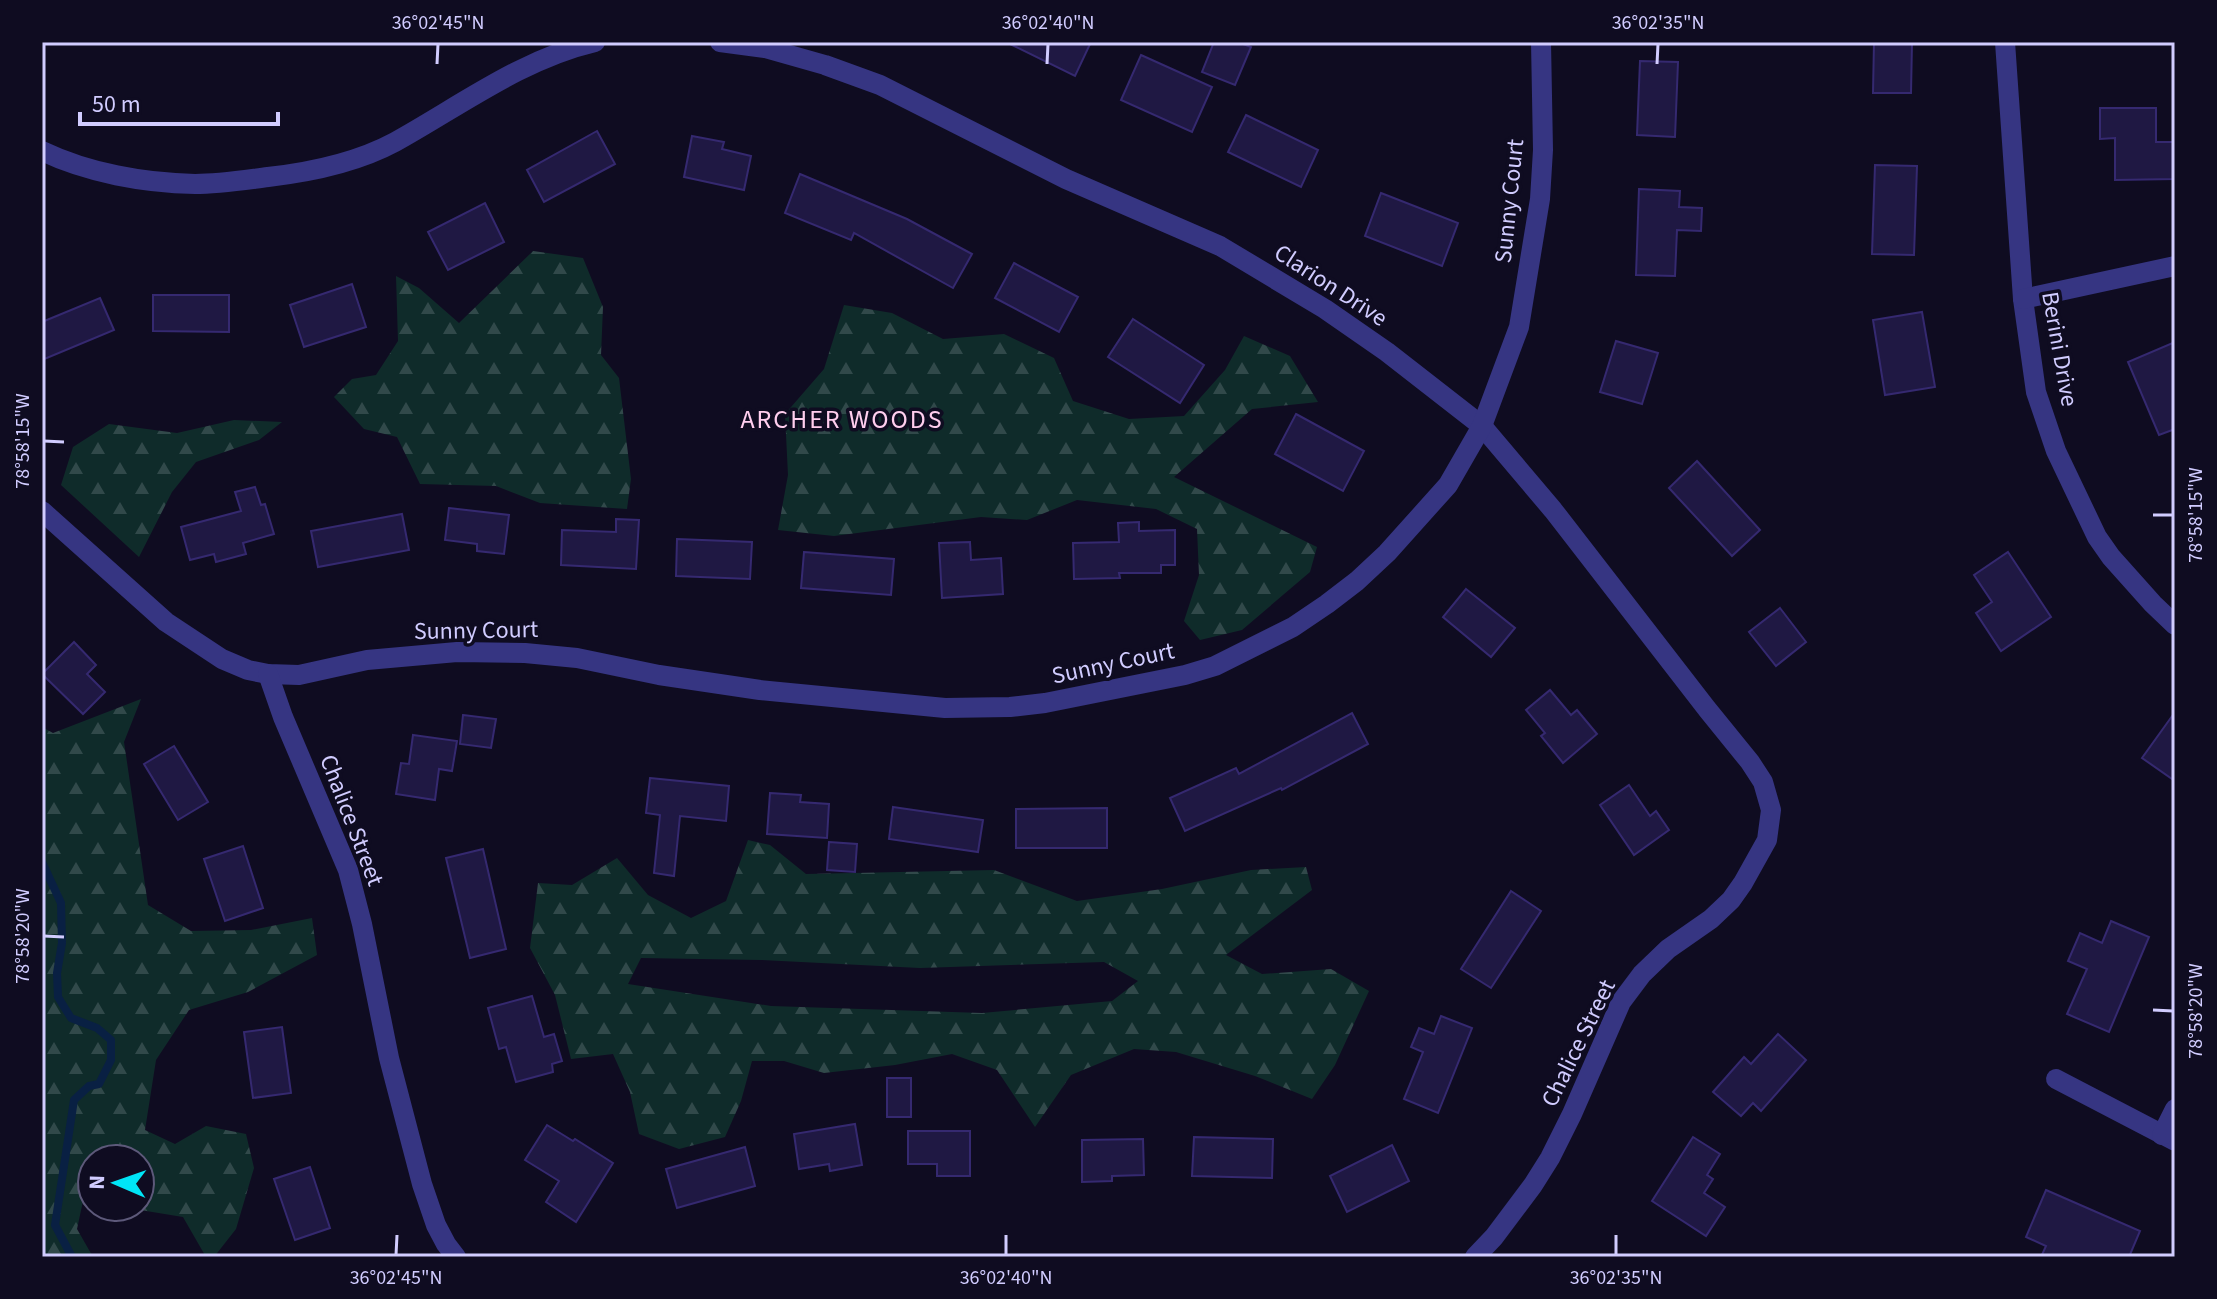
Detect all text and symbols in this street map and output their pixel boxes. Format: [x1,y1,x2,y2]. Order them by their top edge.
text: 36°02'45"N [392,9,484,37]
text: 36°02'40"N [1002,9,1094,37]
text: 36°02'35"N [1612,9,1704,37]
scale bar [80,76,278,126]
text: 50 m [92,87,141,122]
street label: Sunny Court [1486,137,1533,265]
street label: Clarion Drive [1267,236,1394,335]
street label: Berini Drive [2032,289,2087,409]
text: 78°58'15"W [9,393,37,489]
district label: ARCHER WOODS [740,401,944,438]
text: 78°58'15"W [2182,467,2210,563]
street label: Sunny Court [414,612,538,649]
street label: Sunny Court [1049,633,1178,694]
street label: Chalice Street [310,749,393,891]
text: 78°58'20"W [9,888,37,984]
text: 78°58'20"W [2182,963,2210,1059]
street label: Chalice Street [1532,973,1624,1113]
north arrow [76,1143,156,1223]
text: N [81,1174,113,1190]
text: 36°02'45"N [350,1264,442,1292]
text: 36°02'40"N [960,1264,1052,1292]
text: 36°02'35"N [1570,1264,1662,1292]

